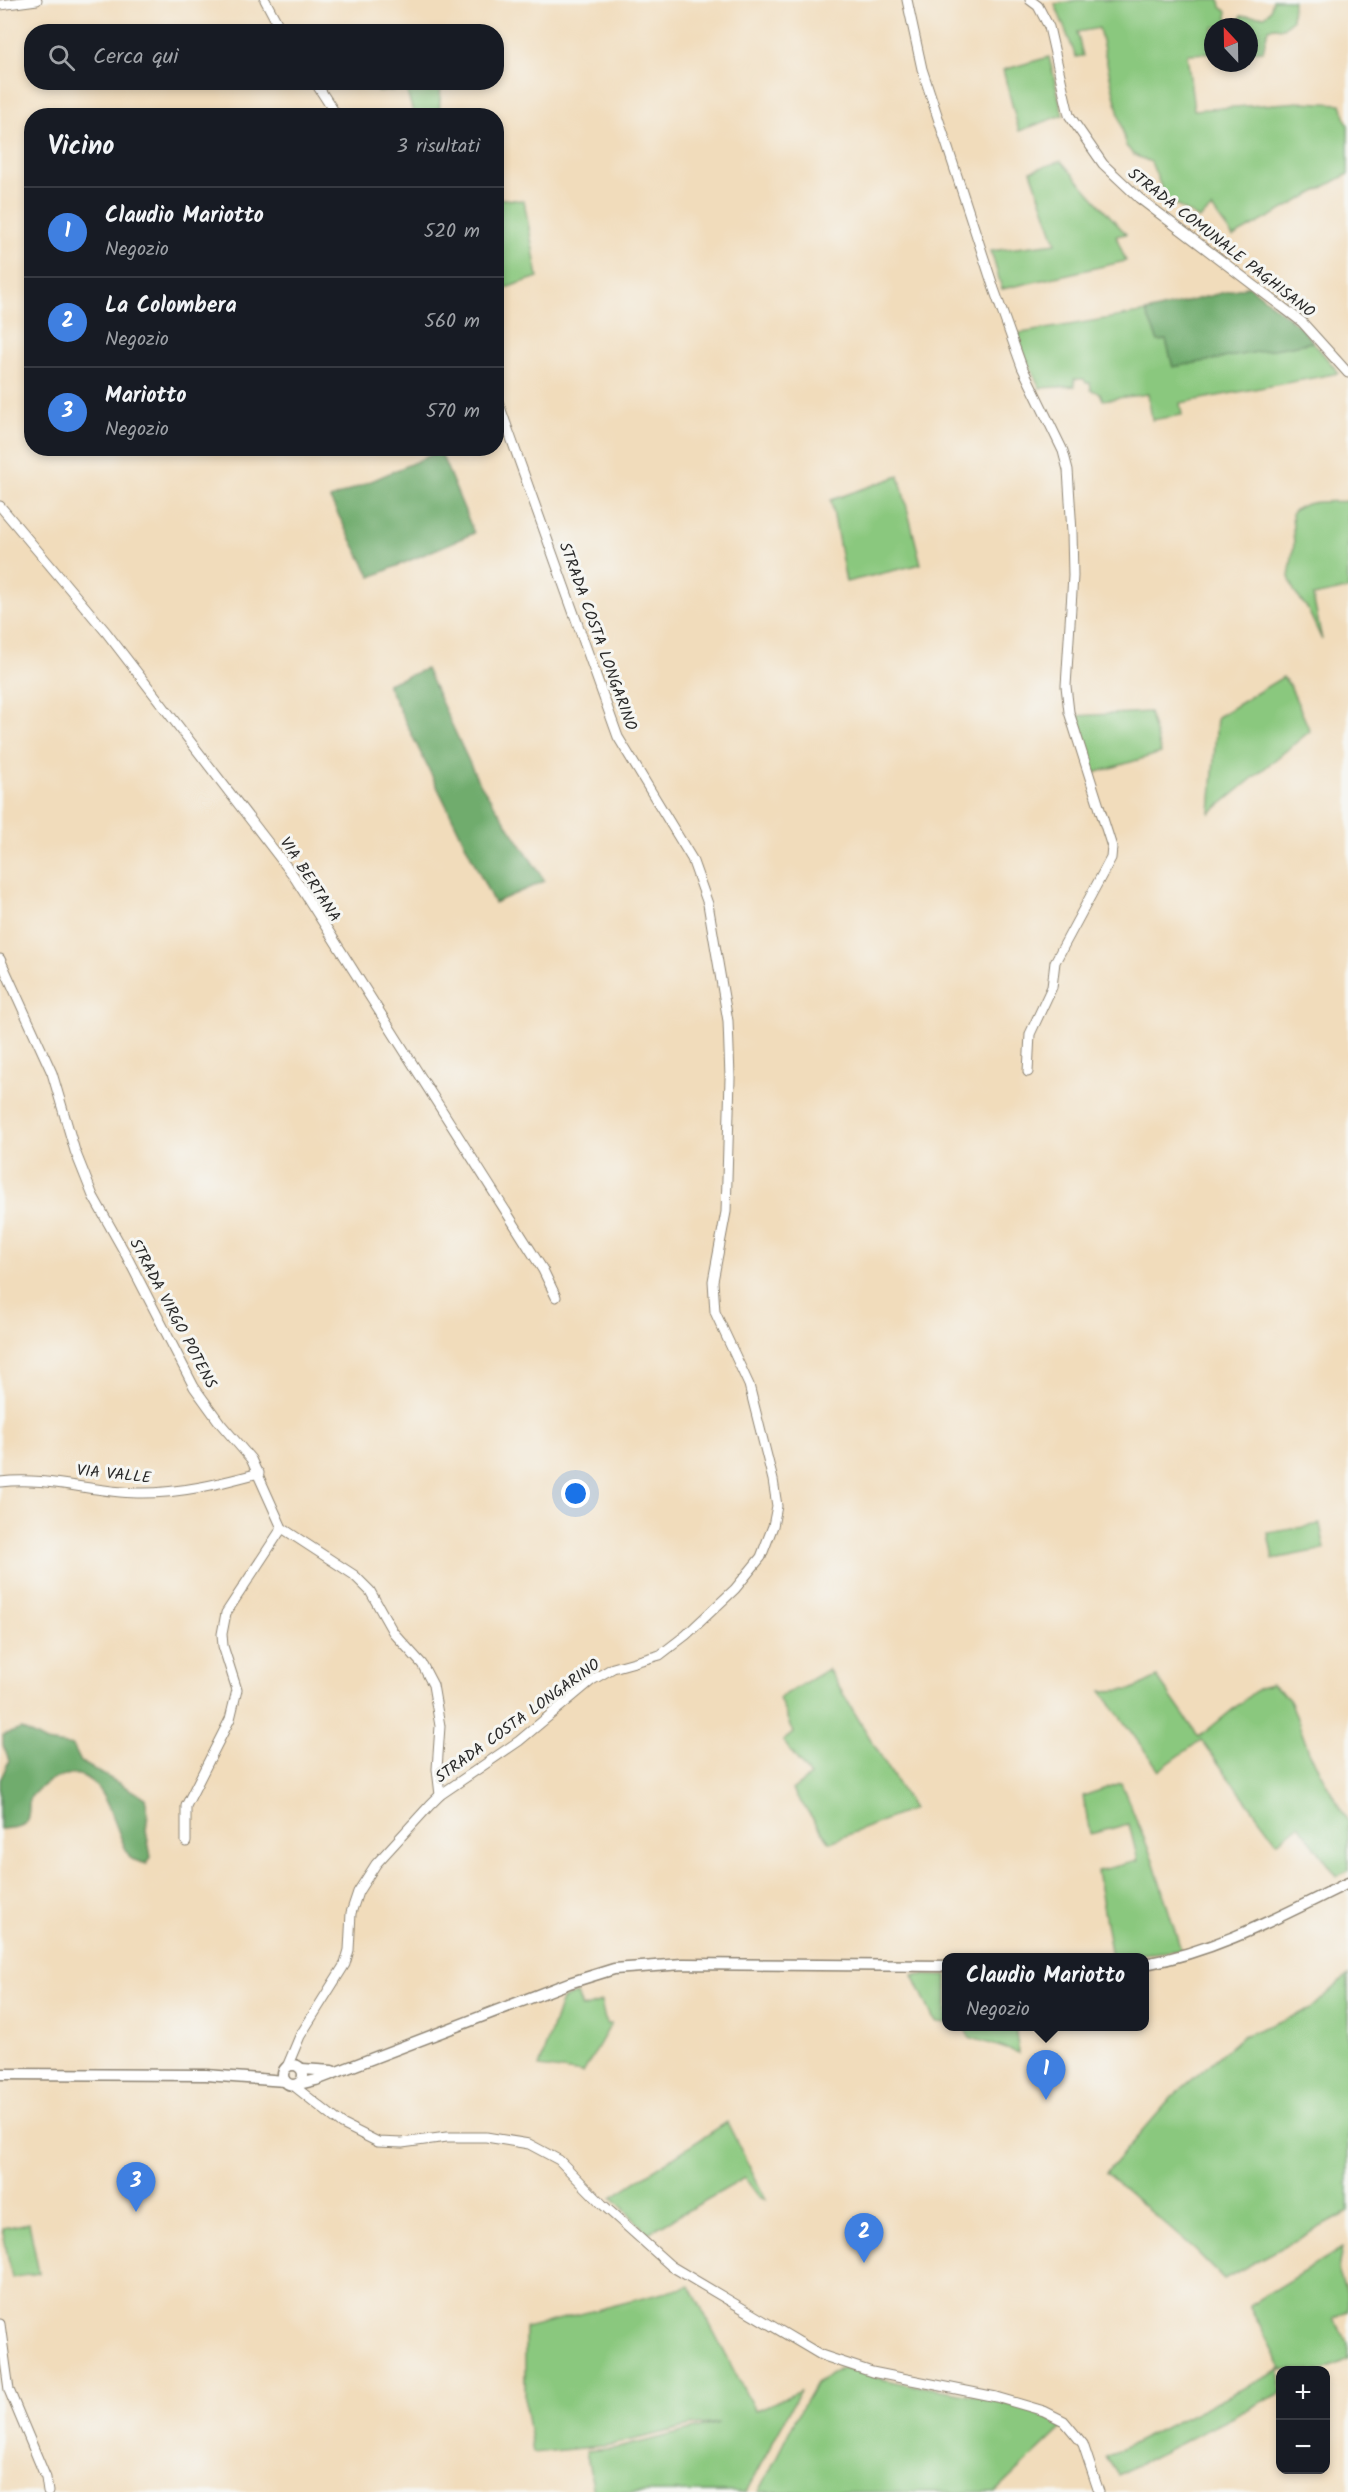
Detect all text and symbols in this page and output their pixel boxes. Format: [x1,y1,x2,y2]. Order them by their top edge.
north arrow [1204,18,1258,72]
search box [24,24,504,90]
text: Cerca qui [93,40,179,75]
icon: search [45,41,78,74]
text: Vicino [48,126,114,168]
text: 3 risultati [397,131,480,163]
street label: STRADA COMUNALE PAGHISANO [1122,162,1320,325]
text: Claudio Mariotto [105,199,264,234]
text: 1 [64,216,71,248]
text: 520 m [424,216,480,248]
text: Negozio [105,234,169,266]
text: La Colombera [105,289,237,324]
text: 2 [62,306,73,338]
text: 560 m [424,306,480,338]
text: Negozio [105,324,169,356]
text: Mariotto [105,379,186,414]
text: 3 [62,396,73,428]
text: 570 m [426,396,480,428]
text: Negozio [105,414,169,446]
street label: STRADA COSTA LONGARINO [552,539,643,734]
street label: VIA BERTANA [273,832,347,928]
street label: STRADA VIRGO POTENS [122,1234,223,1394]
street label: VIA VALLE [75,1458,153,1491]
your location [561,1479,590,1508]
street label: STRADA COSTA LONGARINO [430,1653,606,1790]
popup [942,1953,1149,2031]
text: Claudio Mariotto [966,1959,1125,1994]
text: Negozio [966,1994,1030,2026]
pin: 1 [1026,2050,1066,2100]
pin: 3 [116,2162,156,2212]
pin: 2 [844,2214,884,2263]
map controls [1276,2366,1330,2474]
button: + [1276,2366,1330,2420]
button: − [1276,2420,1330,2474]

